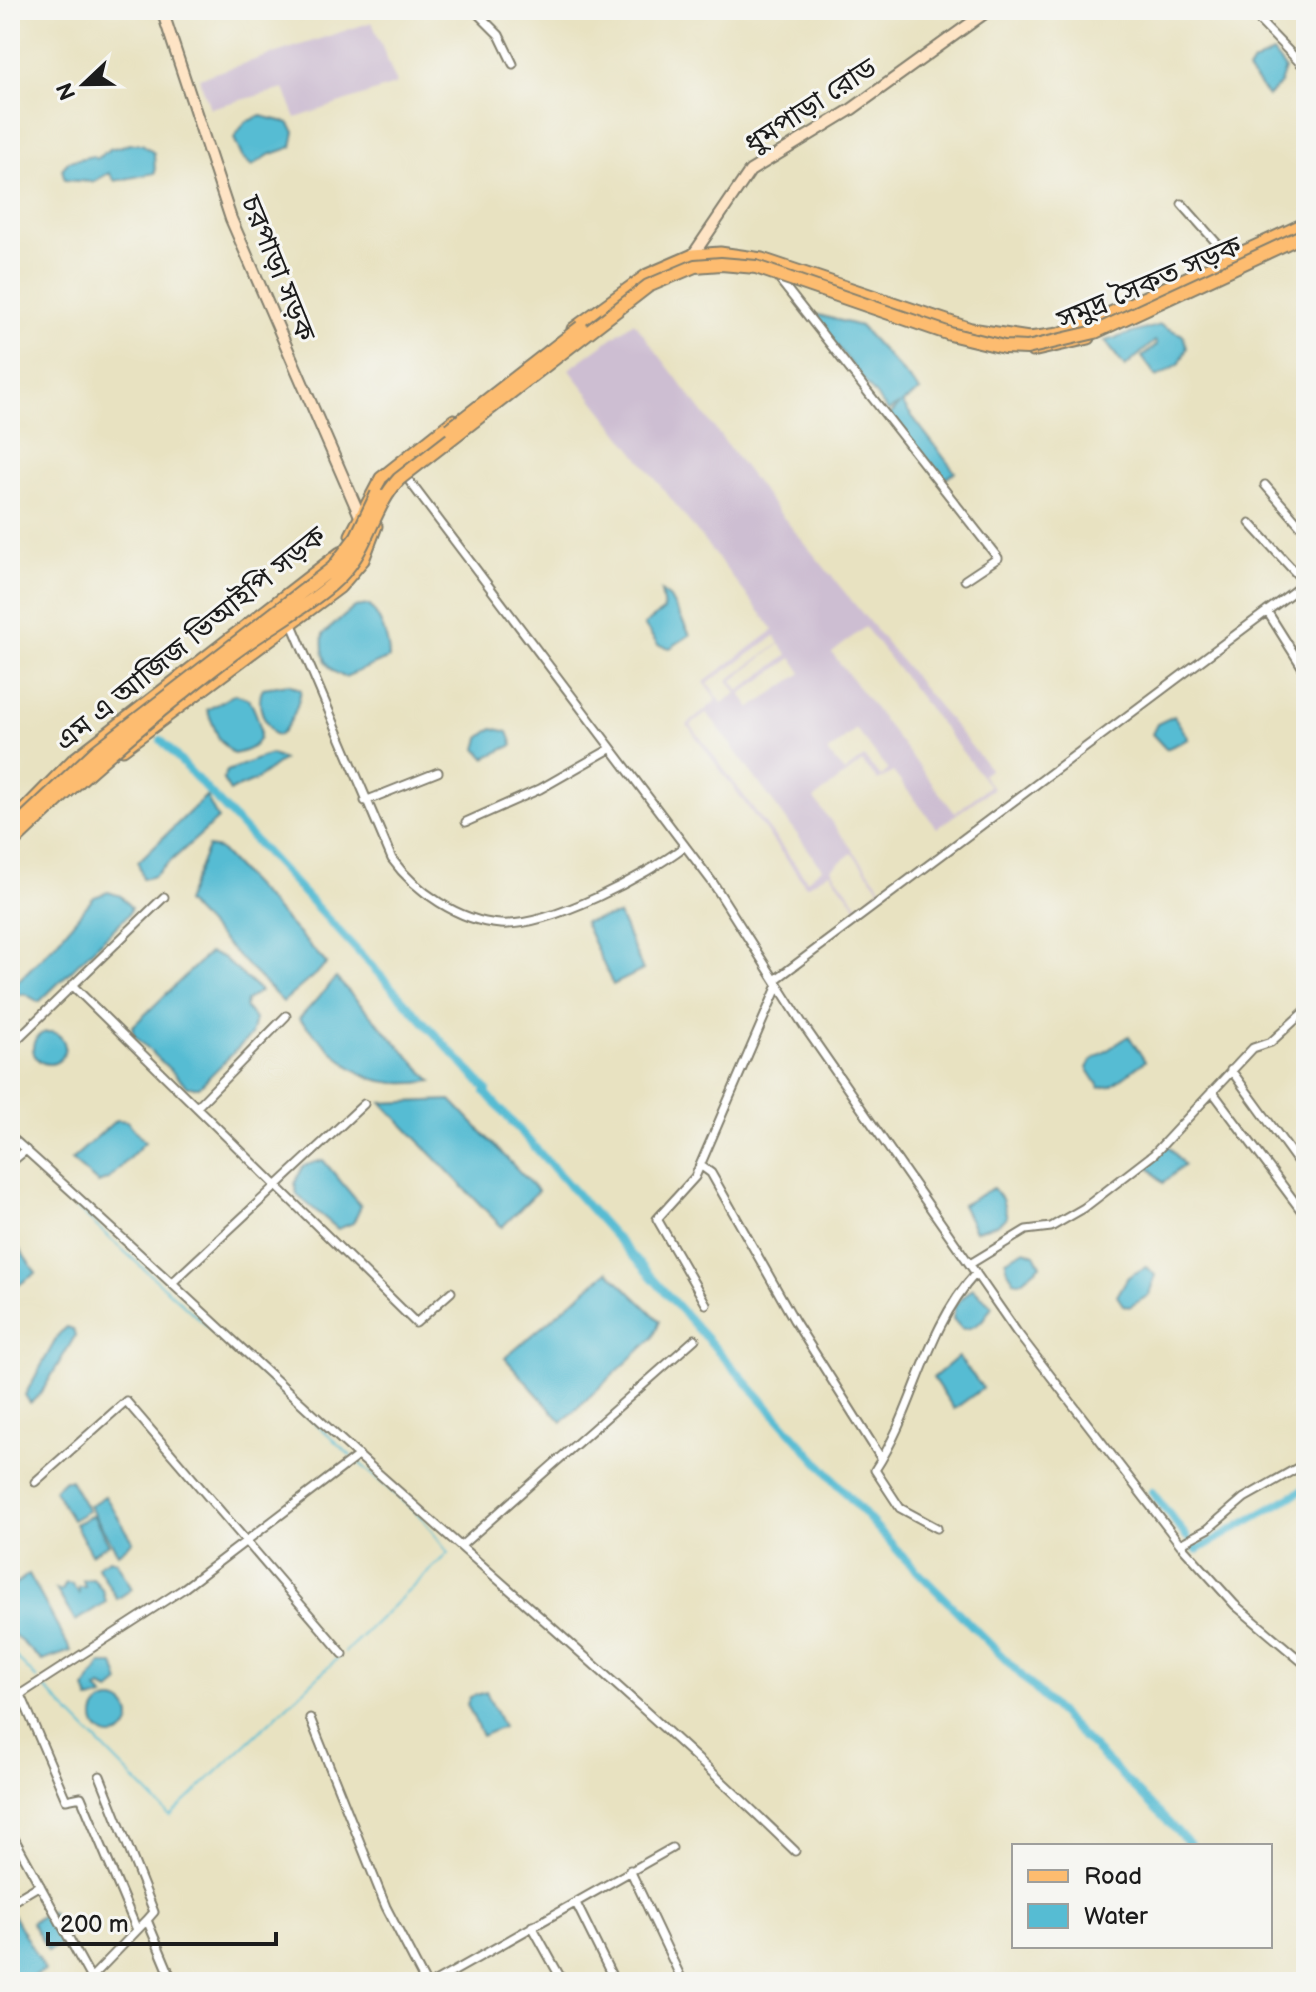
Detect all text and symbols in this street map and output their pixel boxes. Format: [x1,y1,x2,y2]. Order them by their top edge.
north arrow [44,44,124,124]
street label: ধুমপাড়া রোড [739,51,884,161]
text: N [51,78,82,104]
street label: চরপাড়া সড়ক [233,190,322,347]
street label: সমুদ্র সৈকত সড়ক [1051,229,1247,337]
street label: এম এ আজিজ ভিআইপি সড়ক [48,519,333,758]
legend [1012,1844,1272,1948]
text: Road [1084,1862,1142,1891]
scale bar [48,1896,276,1946]
text: Water [1084,1902,1148,1931]
text: 200 m [60,1910,129,1939]

